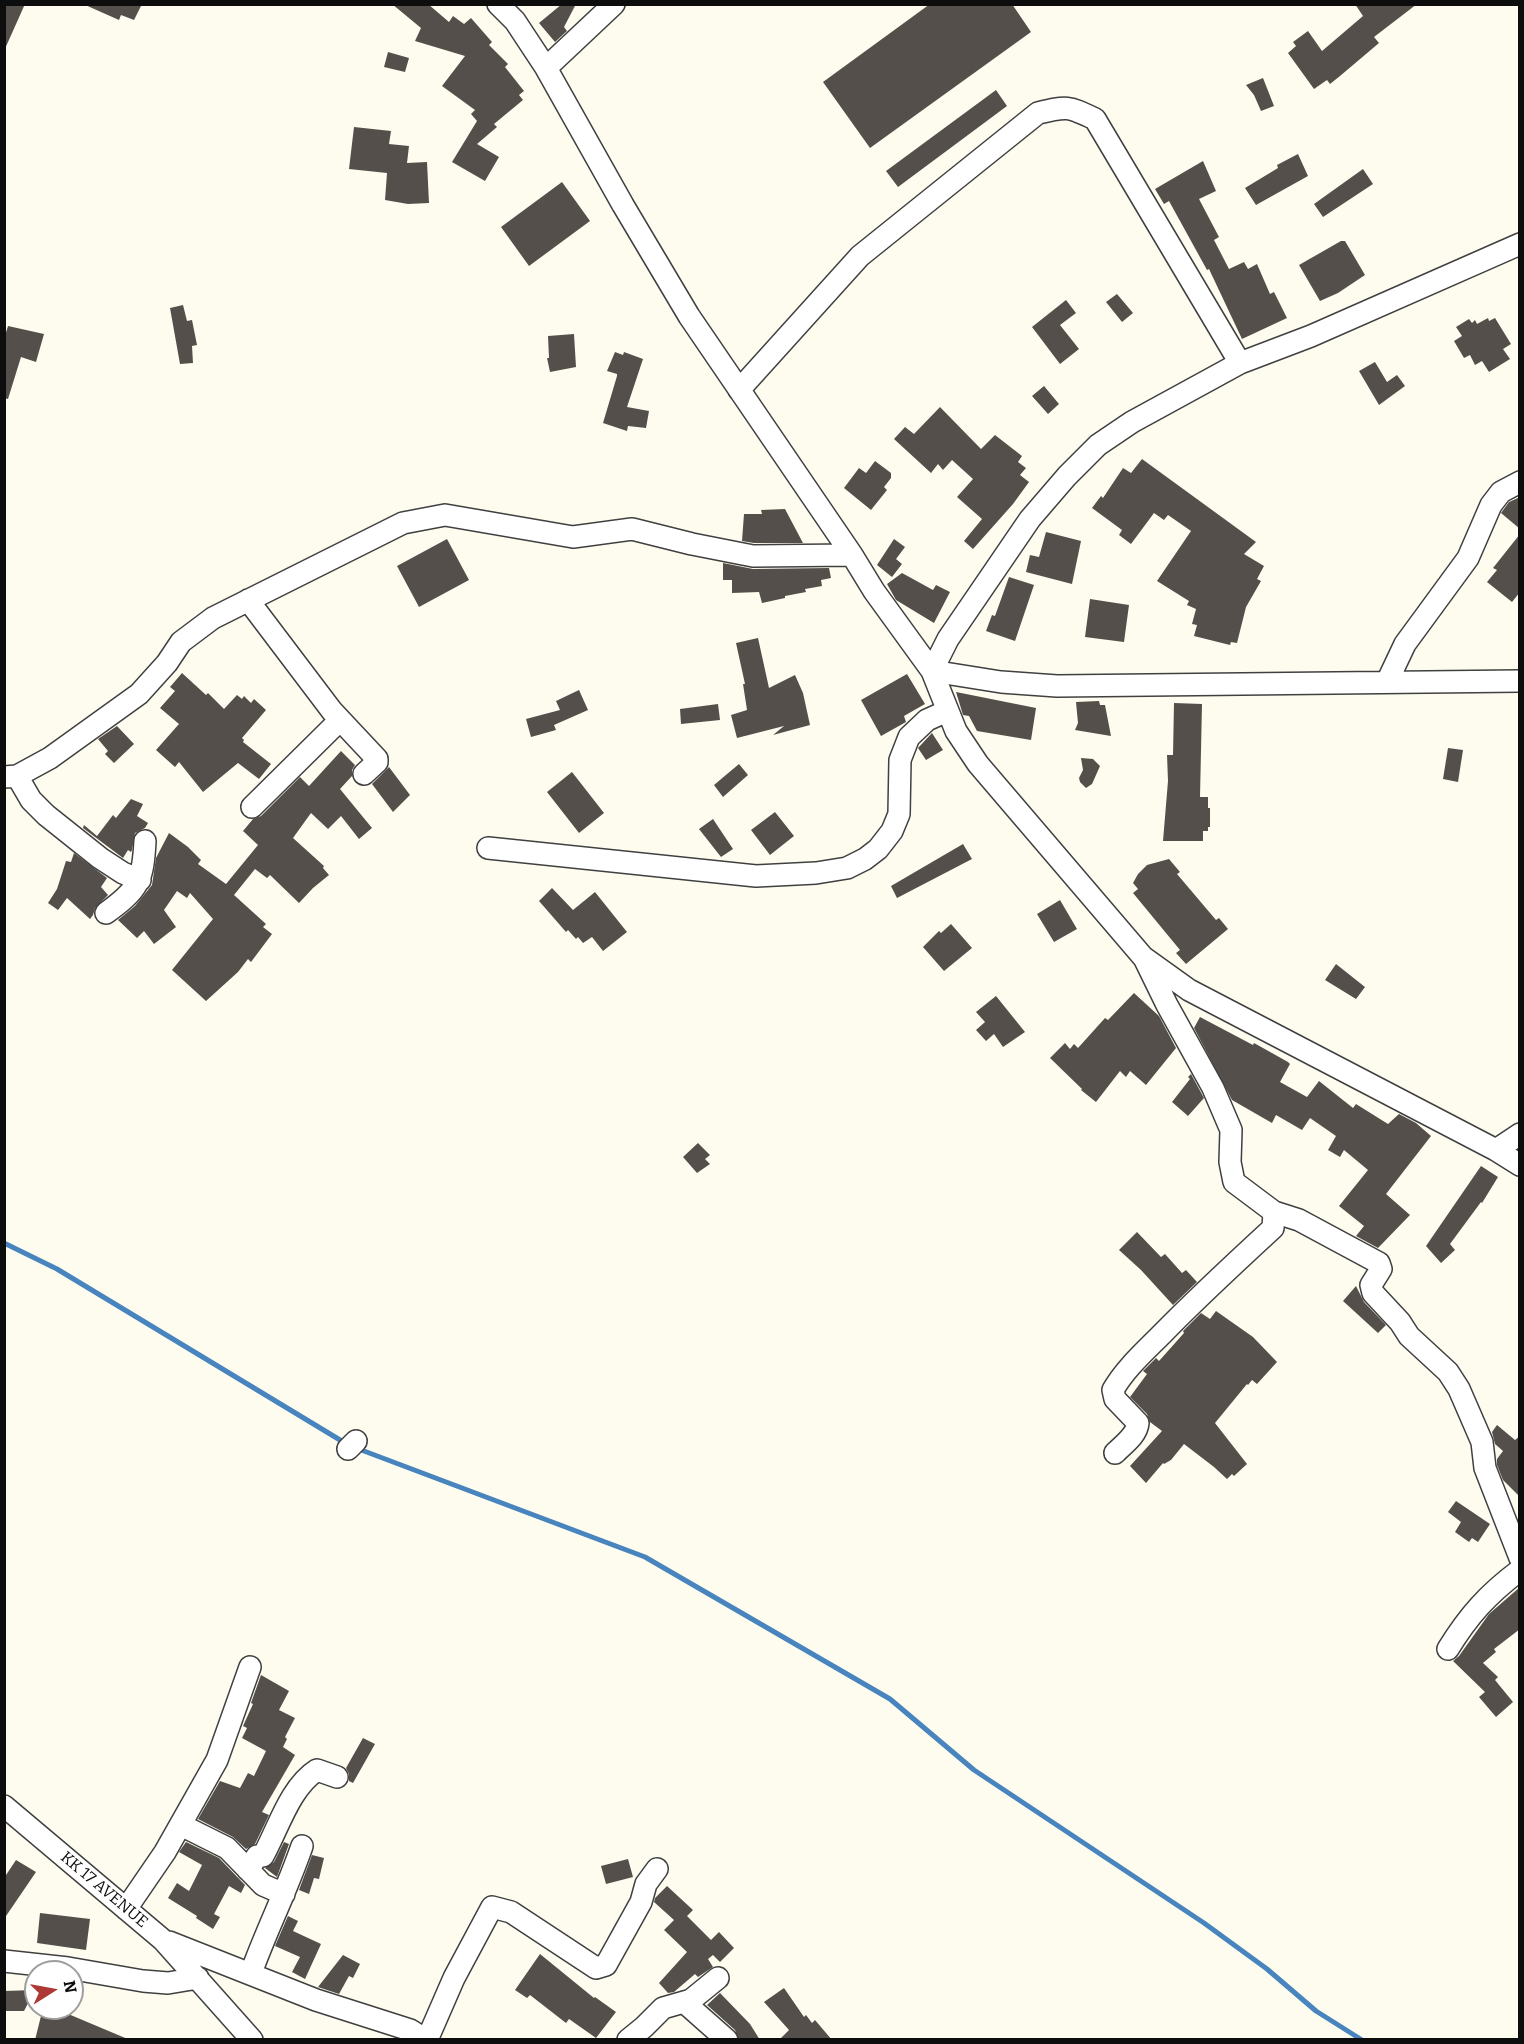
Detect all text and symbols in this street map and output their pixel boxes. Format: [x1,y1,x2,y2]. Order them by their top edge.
street label: KK 17 AVENUE [57,1848,151,1932]
north arrow [24,1960,84,2020]
text: N [60,1979,81,1995]

